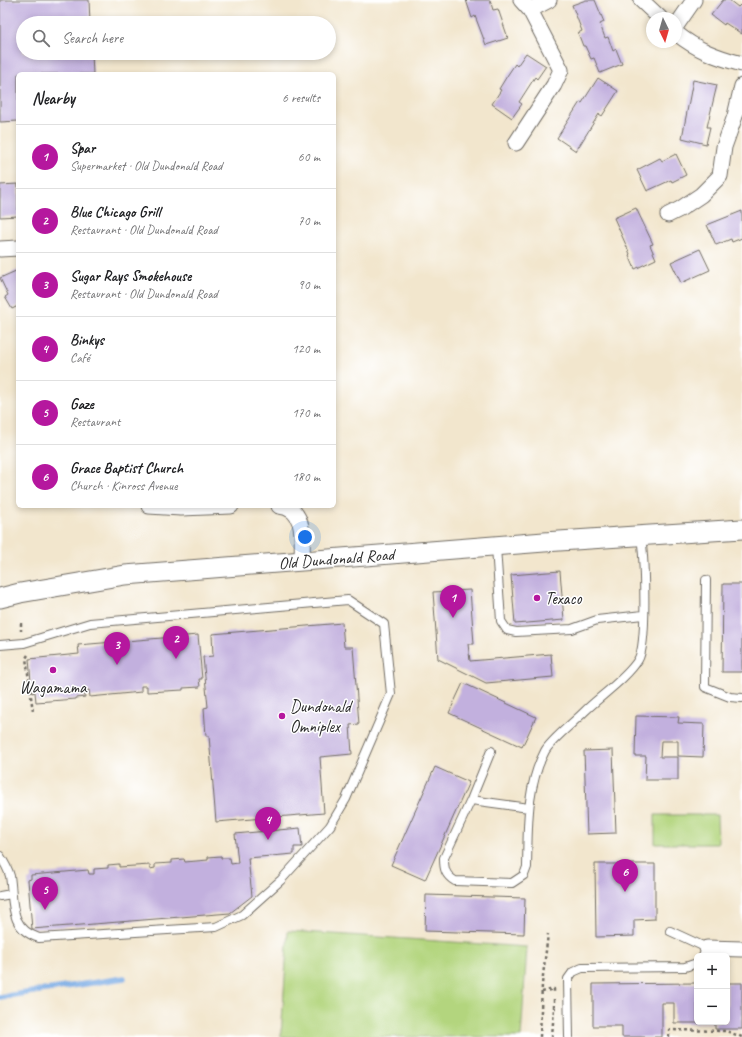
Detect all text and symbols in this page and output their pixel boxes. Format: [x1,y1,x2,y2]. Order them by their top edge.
north arrow [646,12,682,48]
search box [16,16,336,60]
icon: search [30,27,52,49]
text: Search here [62,29,123,48]
text: Nearby [32,88,75,109]
text: 6 results [282,90,320,106]
text: Spar [70,139,95,158]
text: 1 [42,149,48,165]
text: 60 m [298,149,320,165]
text: Supermarket · Old Dundonald Road [70,158,222,174]
text: Blue Chicago Grill [70,203,160,222]
text: 2 [42,213,48,229]
text: 70 m [298,213,320,229]
text: Restaurant · Old Dundonald Road [70,222,218,238]
text: Sugar Rays Smokehouse [70,267,191,286]
text: 3 [42,277,48,293]
text: 90 m [298,277,320,293]
text: Restaurant · Old Dundonald Road [70,286,218,302]
text: Binkys [70,331,104,350]
text: 4 [42,341,48,357]
text: 120 m [292,341,320,357]
text: Café [70,350,90,366]
text: Gaze [70,395,94,414]
text: 5 [42,405,48,421]
text: 170 m [292,405,320,421]
text: Restaurant [70,414,120,430]
text: Grace Baptist Church [70,459,183,478]
text: 6 [42,469,48,485]
text: 180 m [292,469,320,485]
text: Church · Kinross Avenue [70,478,177,494]
your location [295,527,315,547]
street label: Old Dundonald Road [278,544,398,574]
pin: 1 [440,585,466,618]
place label: Texaco [545,588,582,609]
marker: Texaco [532,593,542,603]
pin: 2 [163,626,189,659]
pin: 3 [104,632,130,665]
marker: Wagamama [48,665,58,675]
place label: Wagamama [20,677,88,698]
place label: Dundonald Omniplex [290,696,354,737]
marker: Dundonald Omniplex [277,711,287,721]
pin: 4 [255,807,281,840]
pin: 6 [612,859,638,892]
pin: 5 [32,877,58,910]
map controls [694,953,730,1025]
button: + [694,953,730,989]
button: − [694,989,730,1025]

